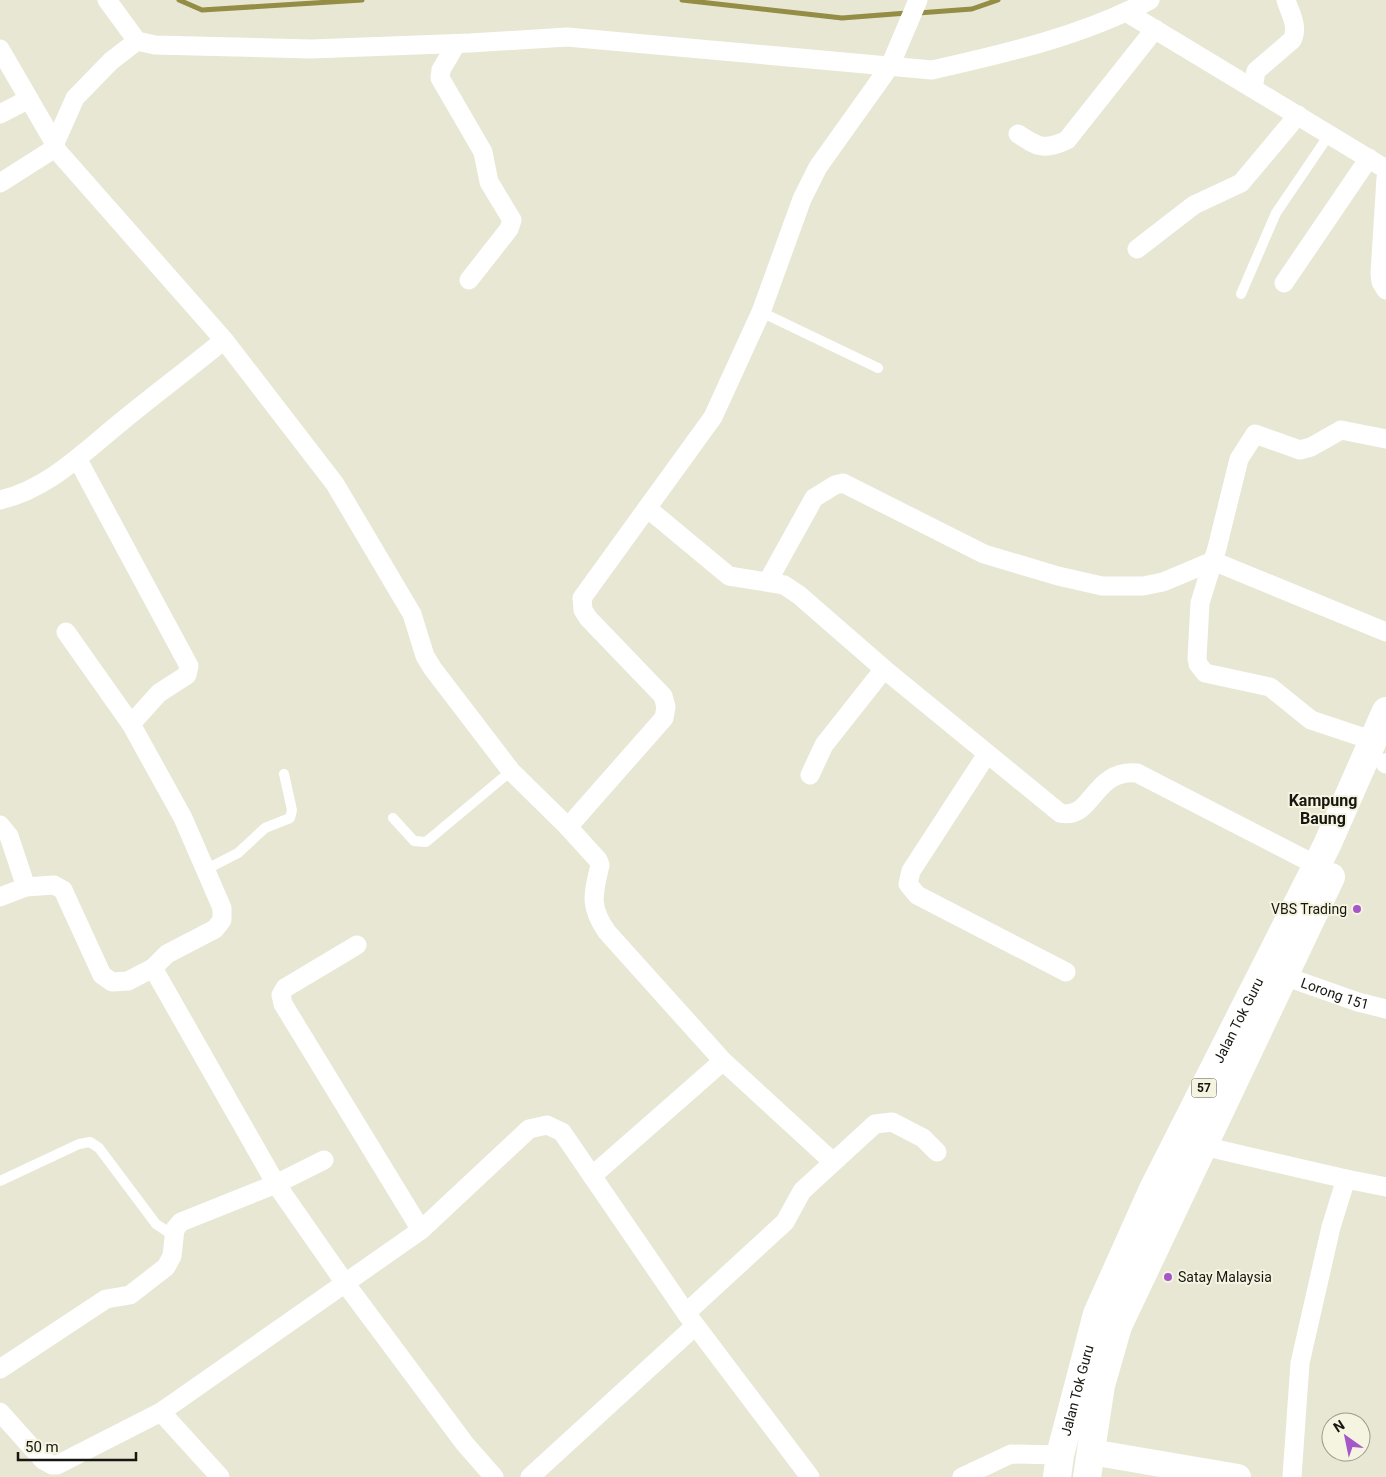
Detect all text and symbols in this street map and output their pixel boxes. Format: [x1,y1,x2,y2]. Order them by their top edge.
district label: Kampung Baung [1289,791,1357,828]
place label: VBS Trading [1271,901,1347,917]
marker: VBS Trading [1351,903,1363,915]
street label: Jalan Tok Guru [1210,975,1267,1066]
street label: Lorong 151 [1299,975,1371,1012]
road number: 57 [1192,1078,1216,1098]
place label: Satay Malaysia [1178,1269,1272,1285]
marker: Satay Malaysia [1162,1271,1174,1283]
street label: Jalan Tok Guru [1057,1343,1097,1438]
north arrow [1321,1412,1371,1462]
text: N [1330,1417,1347,1436]
scale bar [18,1430,135,1462]
text: 50 m [25,1438,59,1456]

